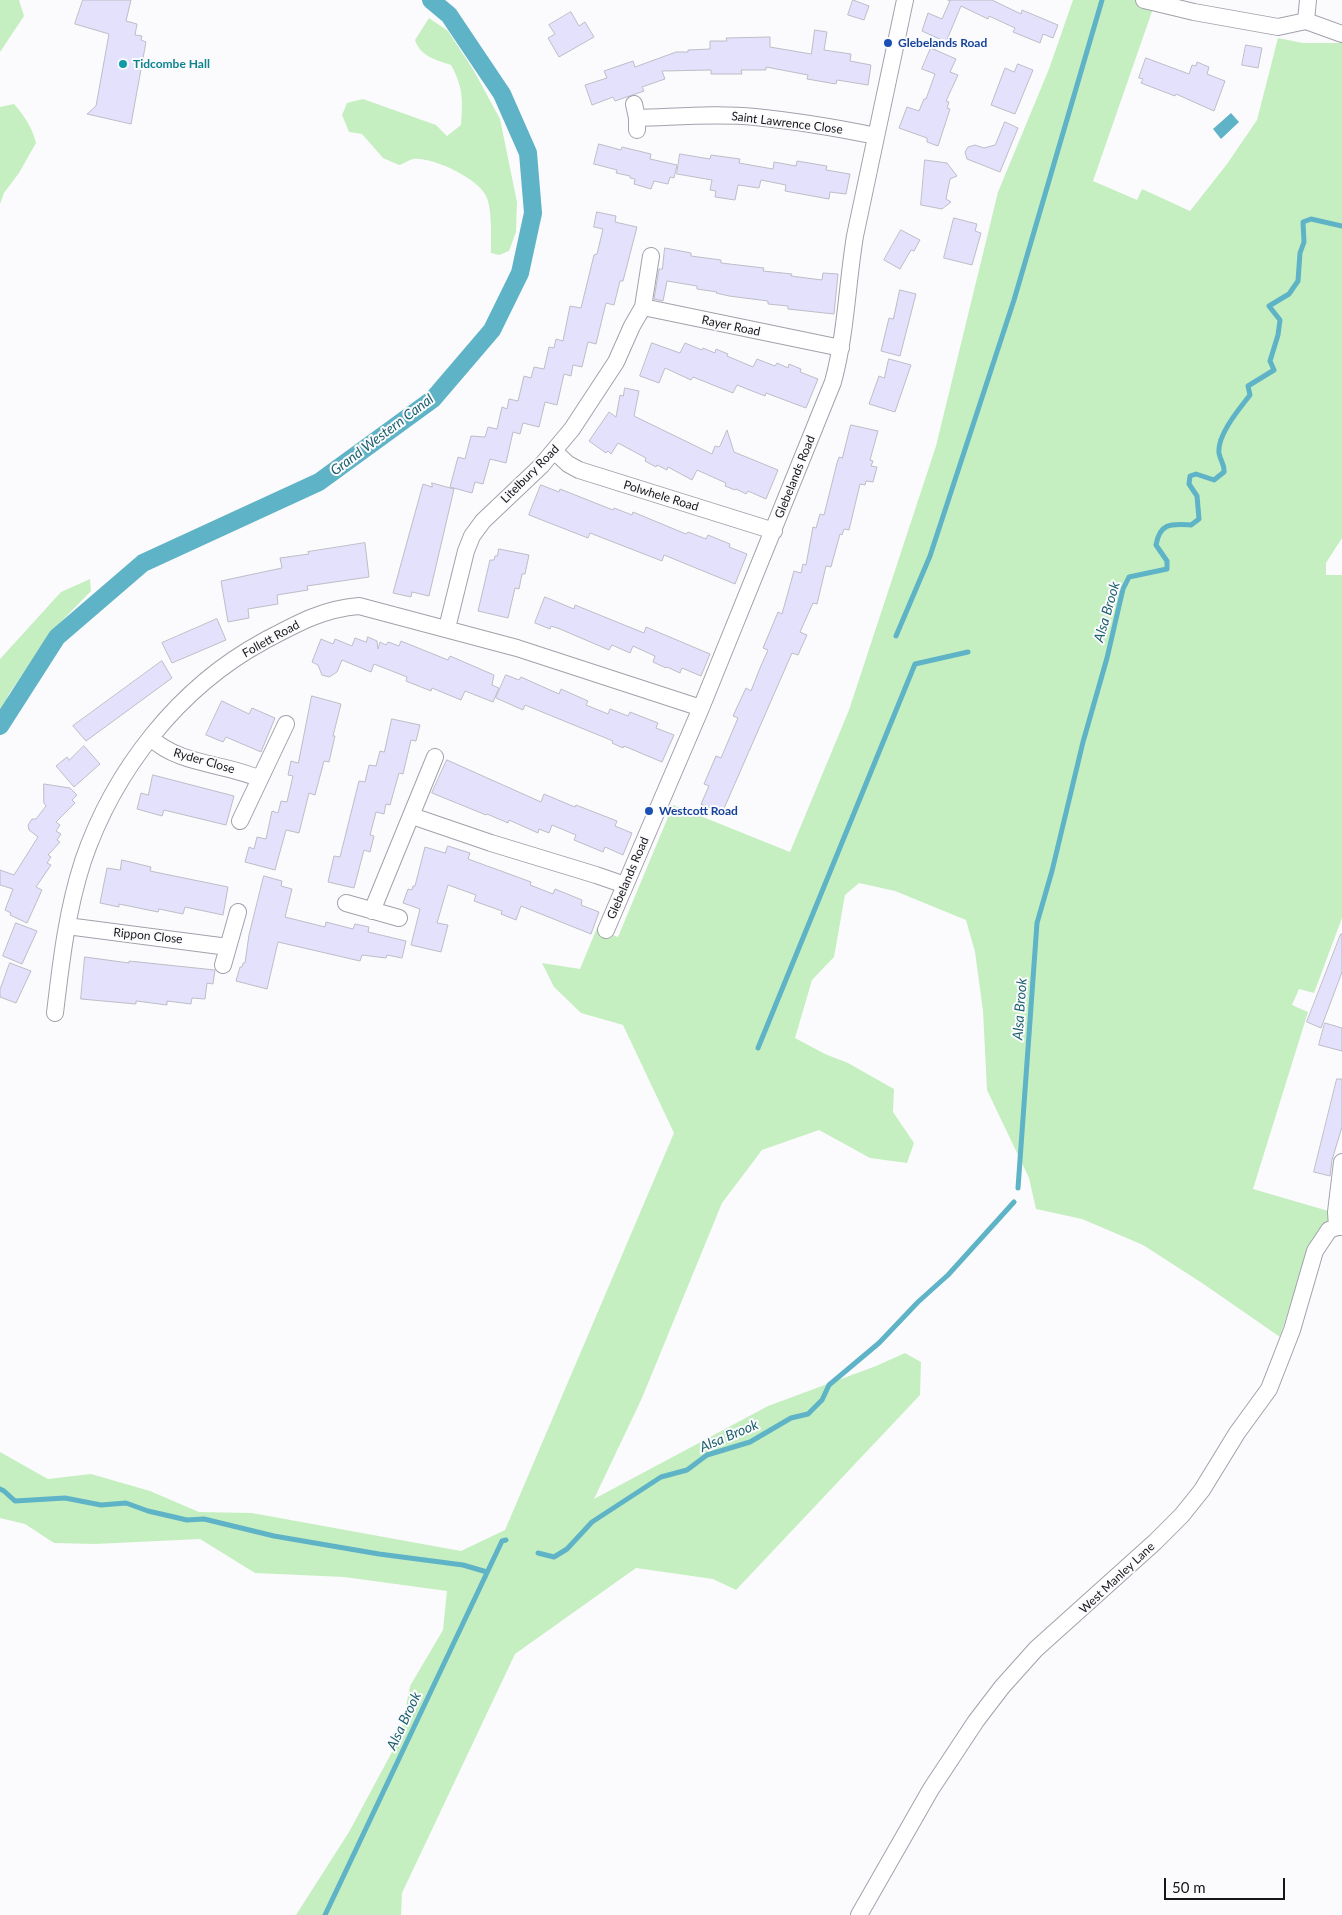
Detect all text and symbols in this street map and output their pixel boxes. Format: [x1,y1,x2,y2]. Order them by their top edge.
place label: Glebelands Road [898,36,987,50]
marker: Glebelands Road [882,37,894,49]
place label: Tidcombe Hall [133,57,210,71]
marker: Tidcombe Hall [117,58,129,70]
street label: Saint Lawrence Close [730,109,844,137]
street label: Rayer Road [700,313,762,339]
water label: Grand Western Canal [327,391,437,479]
street label: Glebelands Road [772,433,818,521]
street label: Litelbury Road [498,442,562,506]
street label: Polwhele Road [622,478,700,514]
water label: Alsa Brook [1090,580,1124,644]
street label: Follett Road [240,617,302,661]
street label: Ryder Close [172,745,236,777]
place label: Westcott Road [659,804,738,818]
marker: Westcott Road [643,805,655,817]
street label: Glebelands Road [604,835,652,921]
street label: Rippon Close [113,925,183,947]
water label: Alsa Brook [1009,977,1031,1041]
water label: Alsa Brook [697,1416,761,1456]
street label: West Manley Lane [1076,1539,1158,1617]
water label: Alsa Brook [383,1689,425,1753]
scale bar [1167,1868,1288,1900]
text: 50 m [1172,1878,1206,1896]

